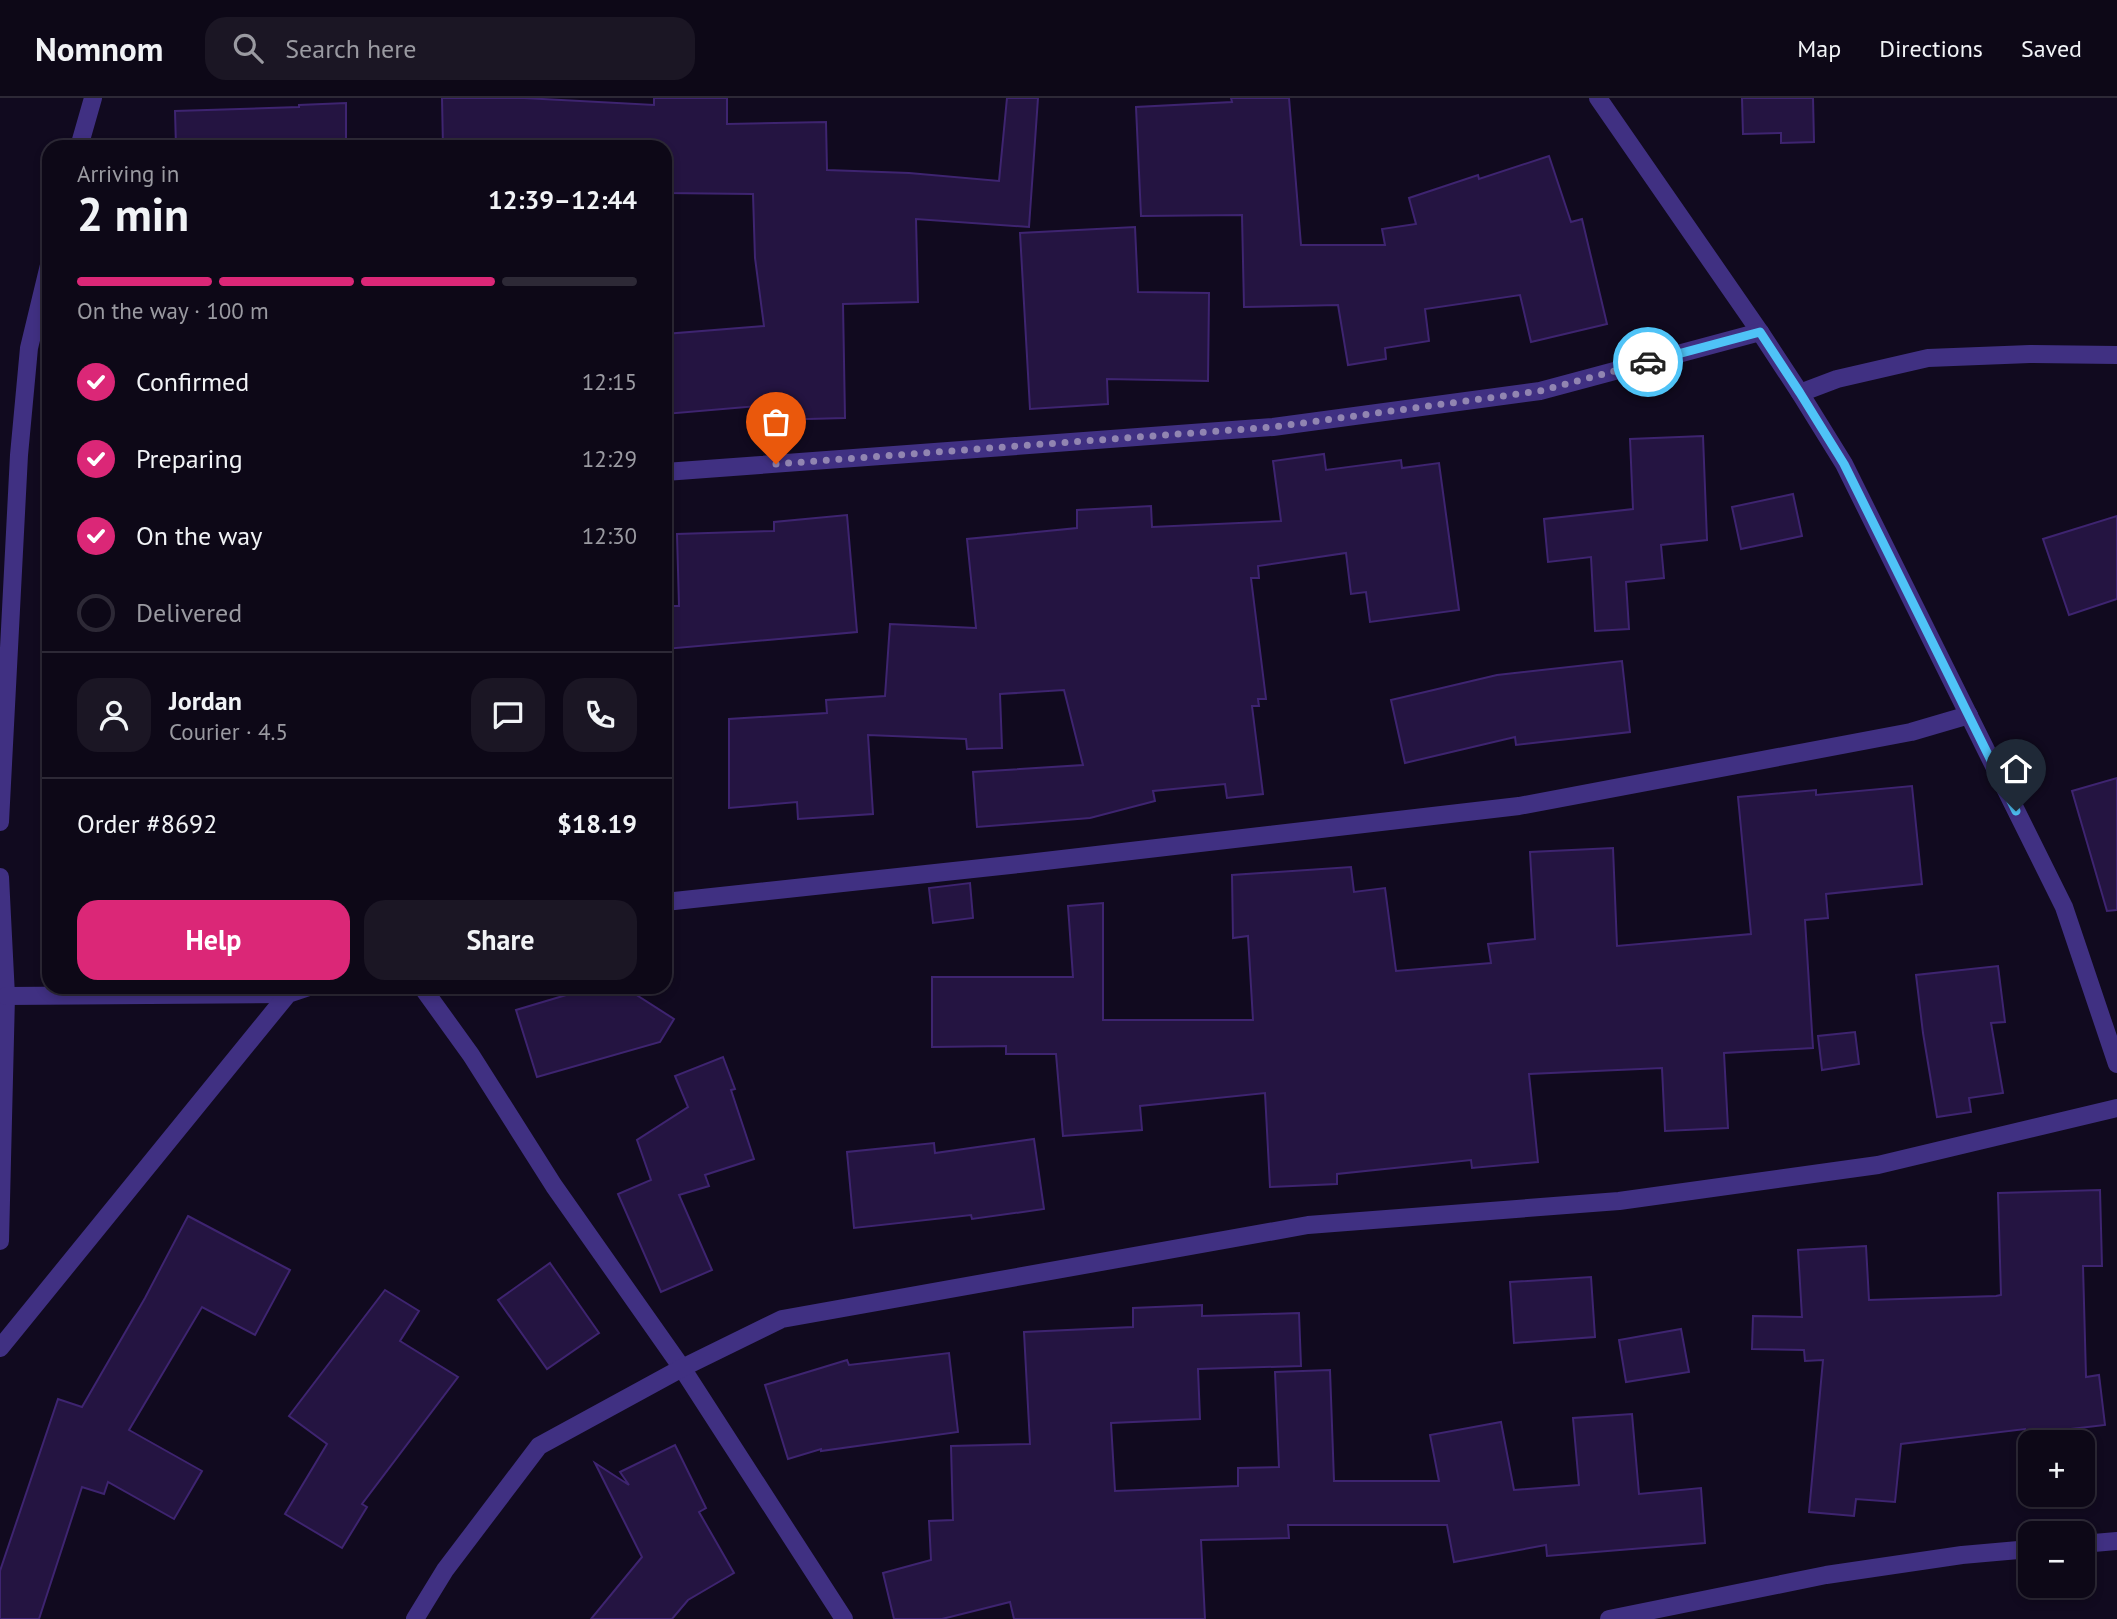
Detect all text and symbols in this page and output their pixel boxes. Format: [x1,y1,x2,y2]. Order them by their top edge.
search box [205,17,695,80]
text: Nomnom [35,27,163,70]
icon: search [229,29,267,67]
text: Search here [285,32,416,65]
text: Map [1797,33,1841,64]
text: Directions [1879,33,1983,64]
text: Saved [2021,33,2082,64]
text: Arriving in [77,159,179,188]
text: 12:39–12:44 [488,183,637,216]
text: 2 min [77,184,189,244]
text: On the way · 100 m [77,296,269,325]
courier [1613,327,1683,397]
icon: car [1629,343,1667,381]
icon: check [77,363,115,401]
text: Confirmed [136,365,249,398]
text: 12:15 [582,367,637,396]
pin [746,392,806,464]
icon: bag [757,403,795,441]
icon: check [77,440,115,478]
text: Preparing [136,442,243,475]
text: 12:29 [582,444,637,473]
icon: check [77,517,115,555]
text: On the way [136,519,262,552]
text: 12:30 [582,521,637,550]
text: Delivered [136,596,242,629]
button: person [77,678,151,752]
button: chat [471,678,545,752]
button: phone [563,678,637,752]
text: Jordan [169,684,242,717]
text: Courier · 4.5 [169,717,288,746]
pin [1986,739,2046,811]
icon: home [1997,750,2035,788]
text: Order #8692 [77,807,217,840]
text: $18.19 [557,807,637,840]
button: Help [77,900,350,980]
button: Share [364,900,637,980]
map controls [2018,1430,2095,1598]
button: + [2018,1430,2095,1507]
button: − [2018,1521,2095,1598]

